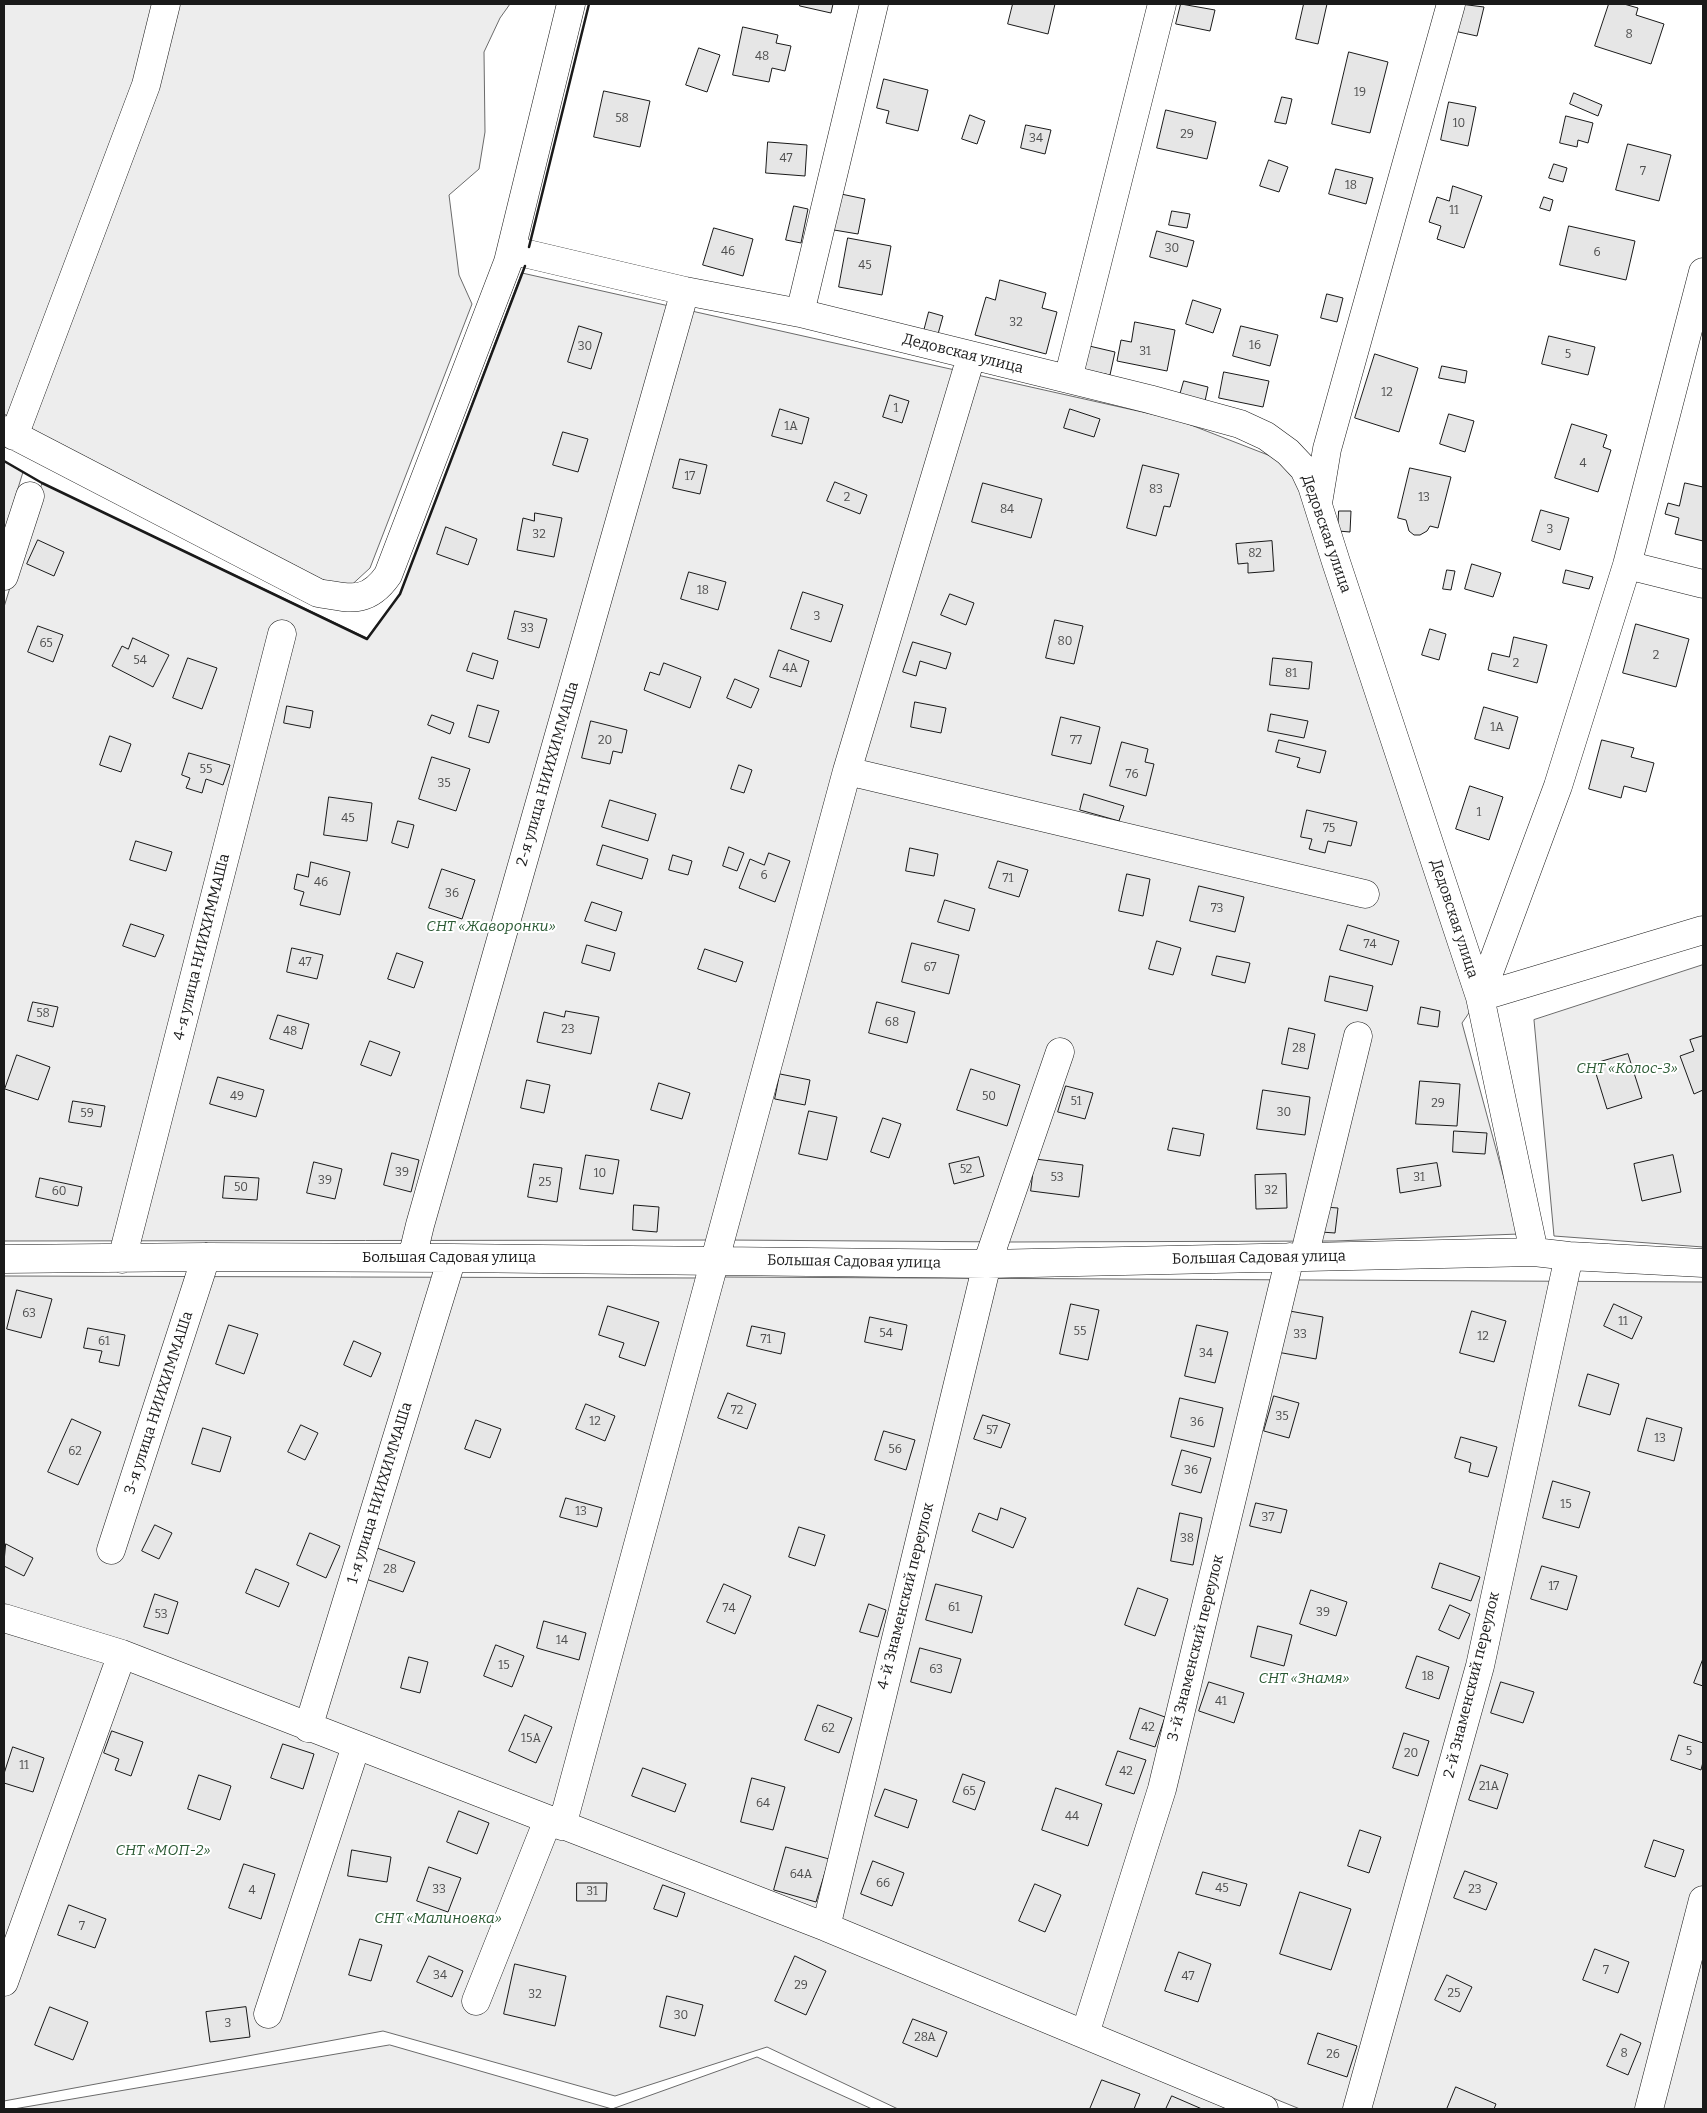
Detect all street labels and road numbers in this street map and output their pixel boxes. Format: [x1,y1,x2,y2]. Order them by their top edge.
street label: Дедовская улица [901,330,1025,378]
street label: Дедовская улица [1297,473,1355,595]
street label: 2-я улица НИИХИММАШа [513,680,583,868]
street label: 4-я улица НИИХИММАШа [170,852,234,1042]
street label: Дедовская улица [1426,857,1482,981]
street label: Большая Садовая улица [1172,1247,1346,1269]
street label: Большая Садовая улица [362,1249,536,1267]
street label: Большая Садовая улица [767,1251,941,1273]
street label: 3-я улица НИИХИММАШа [121,1309,197,1497]
street label: 1-я улица НИИХИММАШа [344,1400,416,1586]
street label: 4-й Знаменский переулок [874,1501,938,1691]
street label: 3-й Знаменский переулок [1164,1553,1228,1743]
street label: 2-й Знаменский переулок [1440,1590,1504,1780]

